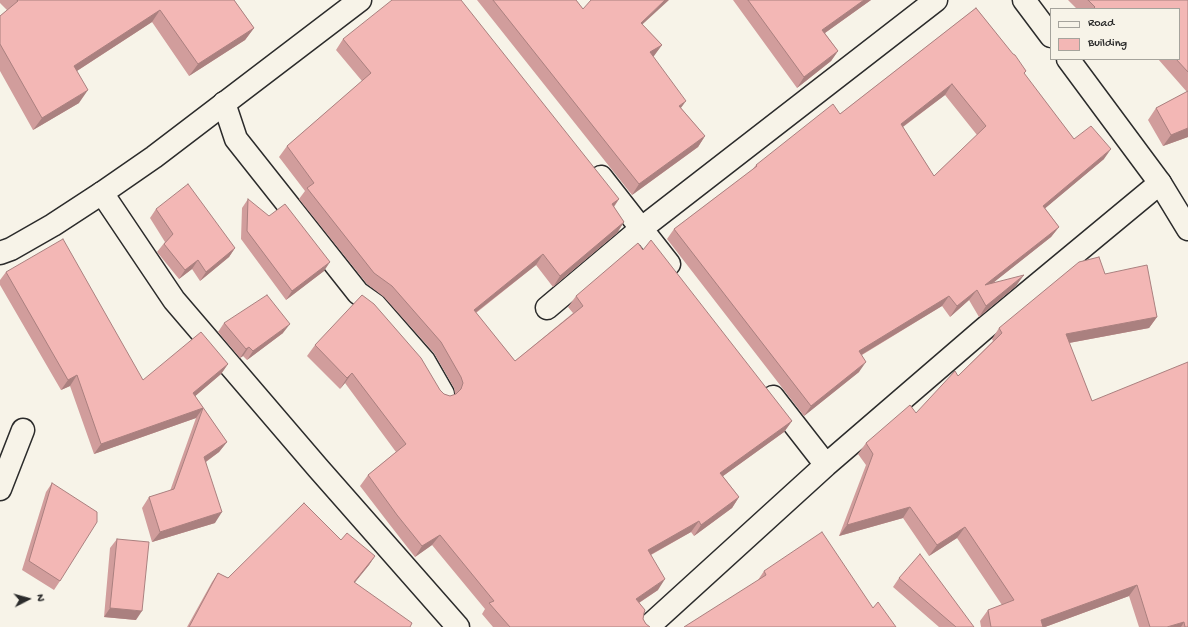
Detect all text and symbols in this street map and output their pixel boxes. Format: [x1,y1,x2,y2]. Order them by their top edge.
legend [1050,8,1180,60]
text: Road [1088,17,1114,31]
text: Building [1088,37,1127,51]
north arrow [8,579,48,619]
text: N [34,594,46,602]

